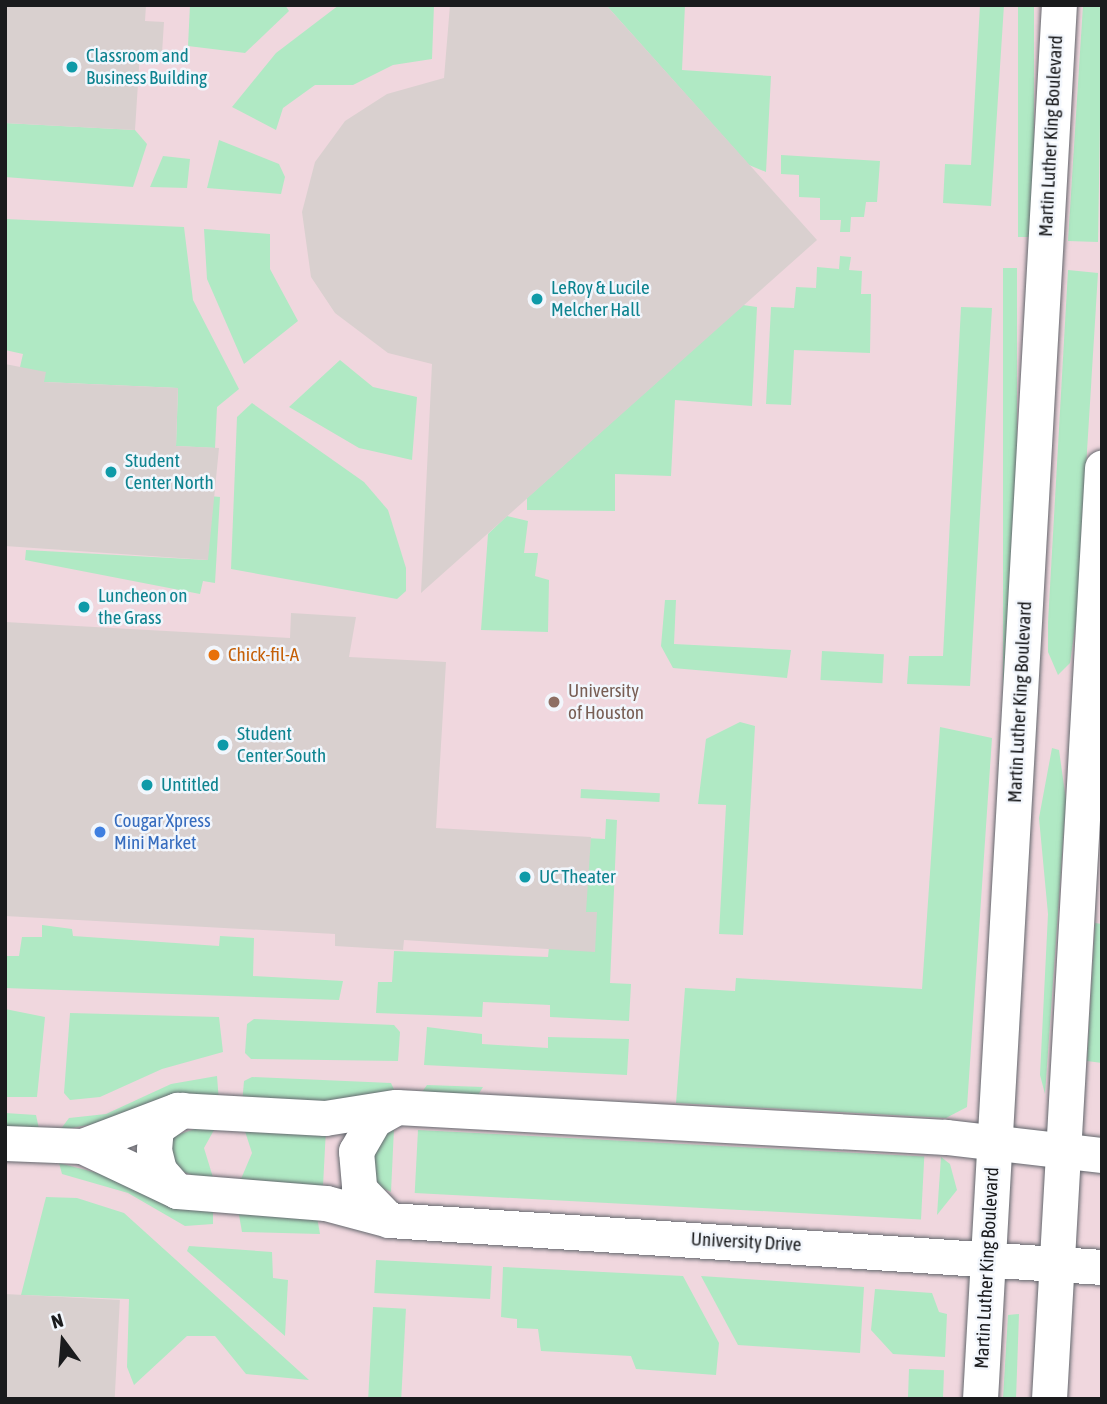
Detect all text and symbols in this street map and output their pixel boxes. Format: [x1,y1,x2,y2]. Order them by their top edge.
street label: Martin Luther King Boulevard [1034,35,1068,237]
place label: Classroom and Business Building [86,45,207,89]
marker: Classroom and Business Building [64,59,80,75]
place label: LeRoy & Lucile Melcher Hall [551,277,650,321]
marker: LeRoy & Lucile Melcher Hall [529,291,545,307]
place label: Student Center North [125,450,214,494]
marker: Student Center North [103,464,119,480]
place label: Luncheon on the Grass [98,585,187,629]
marker: Luncheon on the Grass [76,599,92,615]
street label: Martin Luther King Boulevard [1003,601,1037,803]
place label: Chick-fil-A [228,644,299,666]
marker: Chick-fil-A [206,647,222,663]
place label: University of Houston [568,680,644,724]
marker: University of Houston [546,694,562,710]
place label: Student Center South [237,723,326,767]
marker: Student Center South [215,737,231,753]
place label: Untitled [161,774,219,796]
marker: Untitled [139,777,155,793]
place label: Cougar Xpress Mini Market [114,810,211,854]
marker: Cougar Xpress Mini Market [92,824,108,840]
place label: UC Theater [539,866,616,888]
marker: UC Theater [517,869,533,885]
street label: Martin Luther King Boulevard [970,1167,1004,1369]
street label: University Drive [690,1228,802,1256]
north arrow [28,1306,98,1376]
text: N [49,1309,66,1333]

